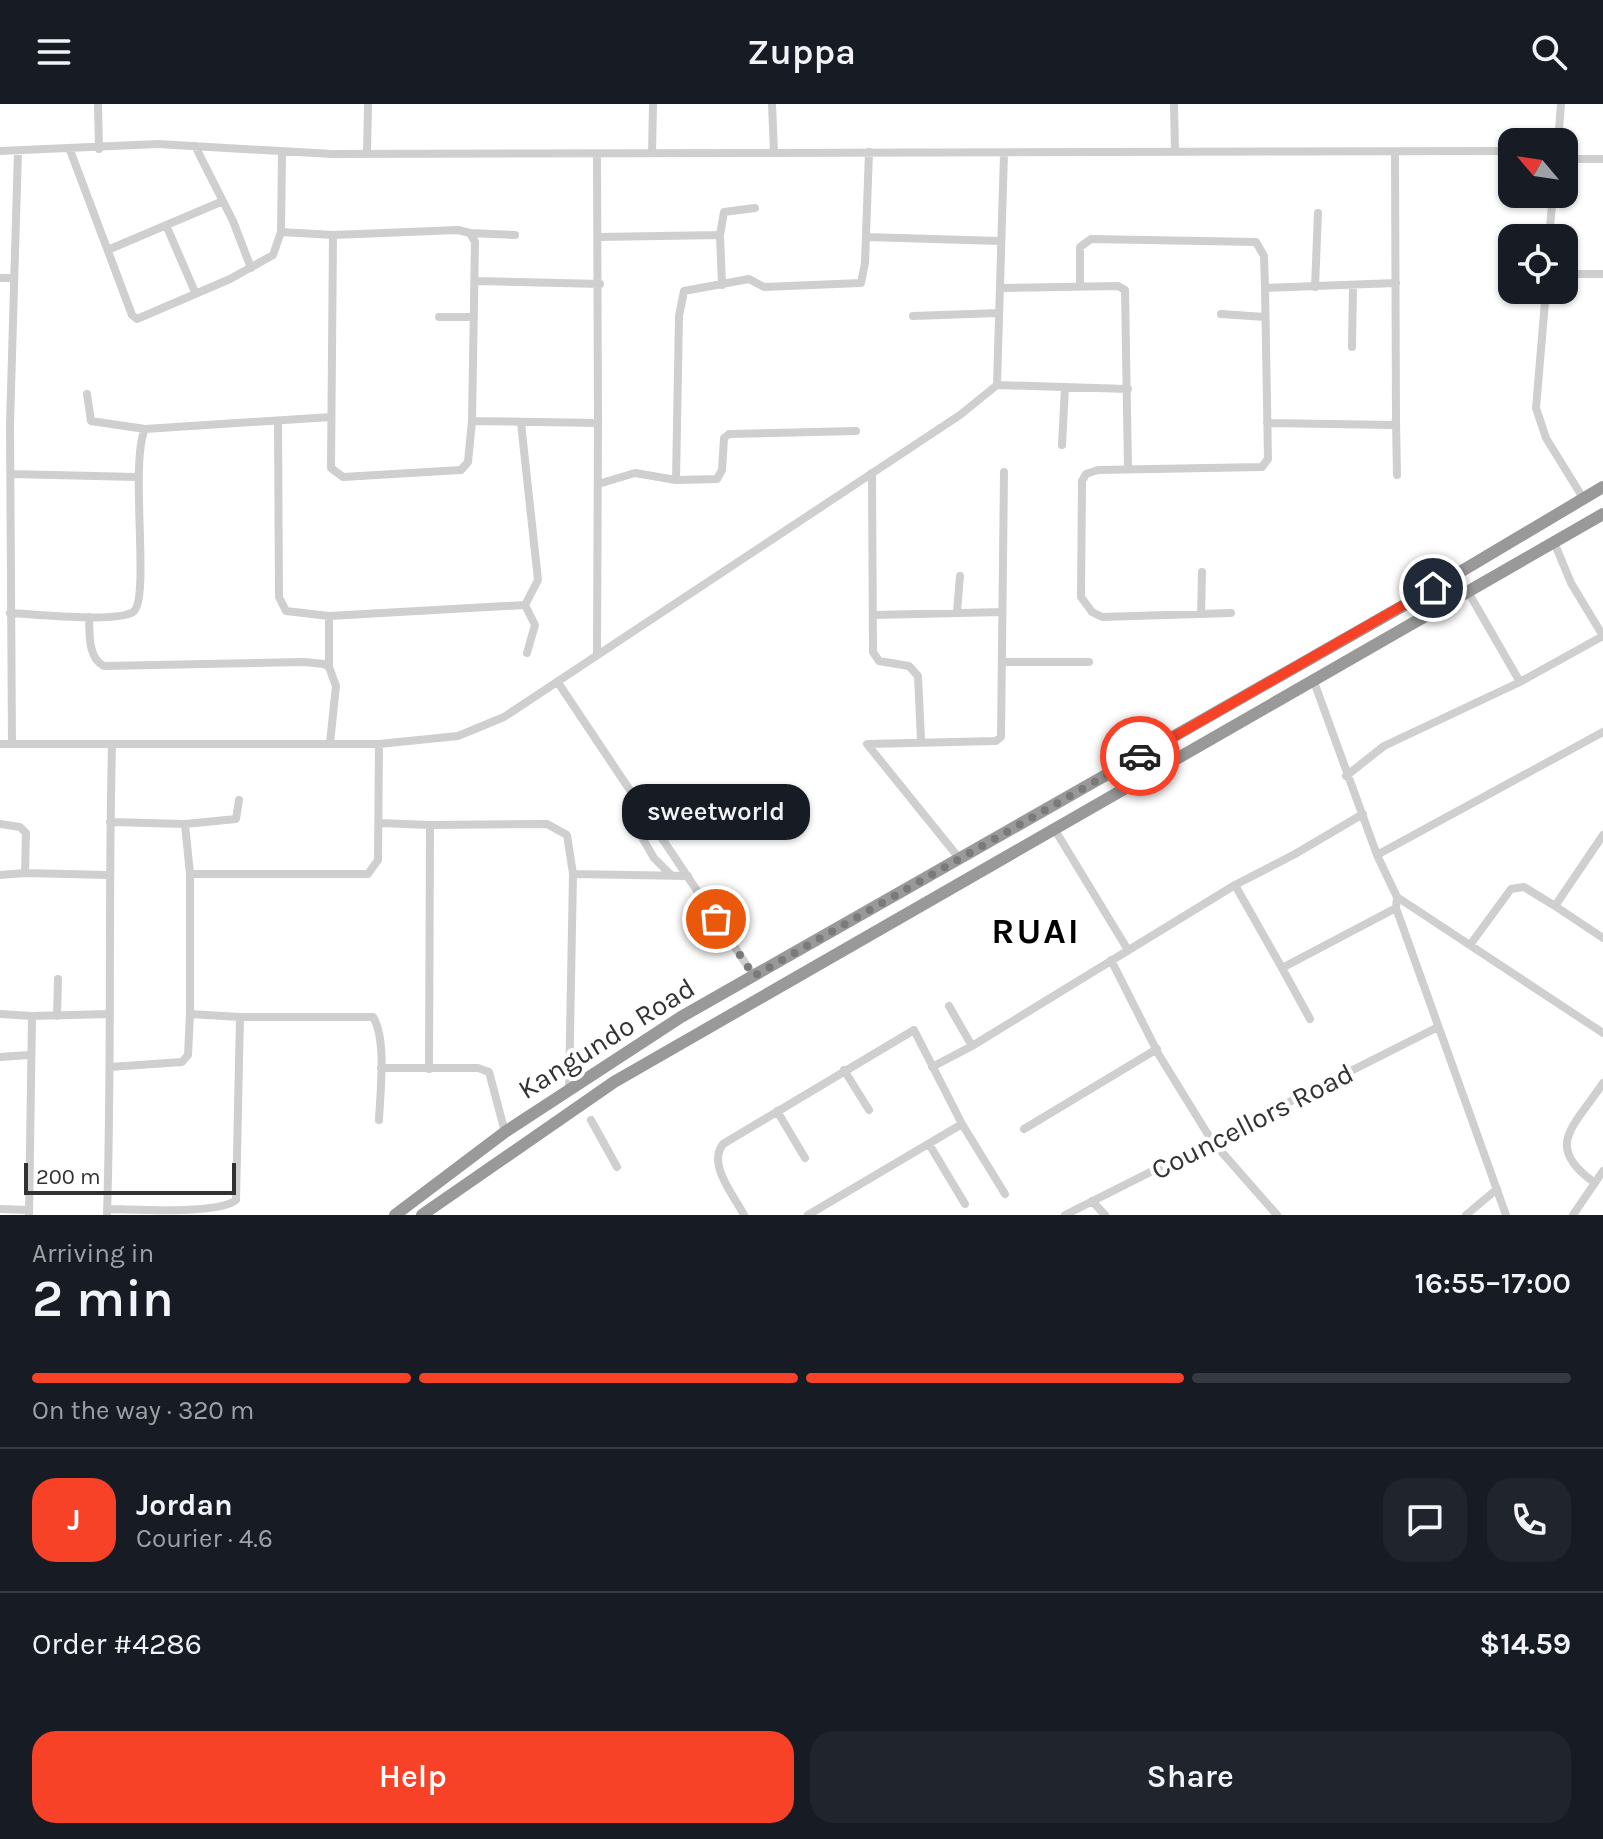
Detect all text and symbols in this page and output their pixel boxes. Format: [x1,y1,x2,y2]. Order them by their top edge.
icon: menu [32,30,76,74]
icon: search [1527,30,1571,74]
text: Zuppa [747,31,856,73]
north arrow [1498,128,1578,208]
map controls [1498,128,1578,304]
button: locate [1498,224,1578,304]
pin [1399,554,1467,622]
icon: home [1411,566,1455,610]
courier [1100,716,1180,796]
icon: car [1118,734,1162,778]
callout: sweetworld [622,783,810,839]
text: sweetworld [647,796,785,827]
pin [682,885,750,953]
icon: bag [694,897,738,941]
district label: RUAI [991,910,1081,952]
street label: Kangundo Road [512,971,701,1106]
street label: Councellors Road [1146,1056,1359,1187]
scale bar [24,1159,236,1195]
text: 200 m [36,1164,101,1190]
text: Arriving in [32,1238,154,1269]
text: 16:55–17:00 [1415,1265,1571,1301]
text: 2 min [32,1268,174,1329]
text: On the way · 320 m [32,1395,254,1426]
button: chat [1383,1478,1467,1562]
button: phone [1487,1478,1571,1562]
text: Jordan [136,1487,233,1523]
text: J [67,1502,81,1538]
text: Courier · 4.6 [136,1523,273,1554]
text: Order #4286 [32,1626,202,1662]
text: $14.59 [1480,1626,1571,1662]
button: Help [32,1731,794,1823]
button: Share [810,1731,1571,1823]

